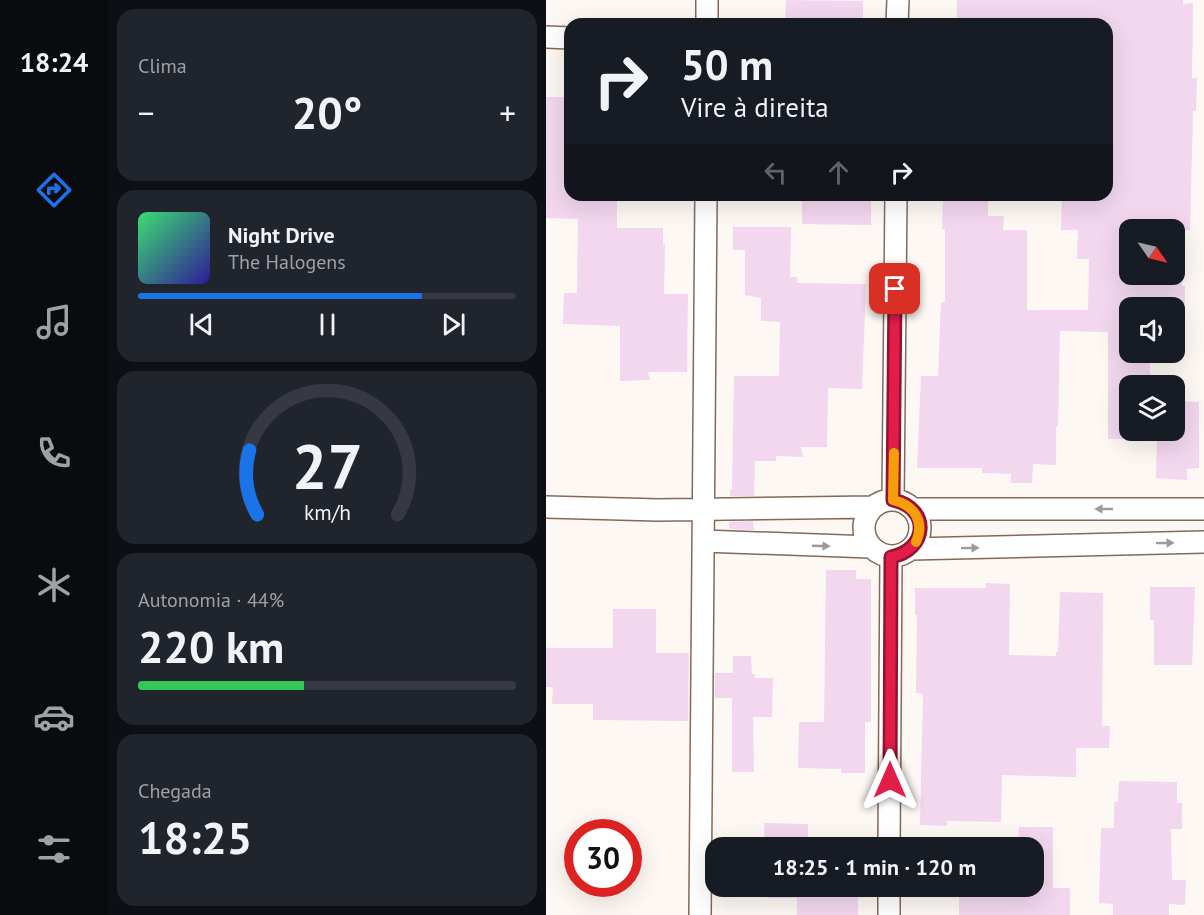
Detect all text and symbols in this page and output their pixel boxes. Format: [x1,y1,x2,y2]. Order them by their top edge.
text: 50 m [681,37,773,92]
icon: right [582,42,660,120]
text: 18:24 [20,45,88,79]
text: Clima [138,53,187,79]
text: 20° [292,83,362,141]
text: Vire à direita [681,90,829,124]
text: − [138,91,155,134]
text: + [499,91,516,134]
icon: left [759,156,792,189]
icon: ahead [822,156,855,189]
icon: right [885,156,918,189]
icon: directions [33,169,75,211]
north arrow [1119,219,1185,285]
map controls [1119,219,1185,441]
text: Night Drive [228,221,335,249]
text: The Halogens [228,249,346,275]
pin [869,263,920,314]
icon: arrive [878,272,911,305]
button: sound [1119,297,1185,363]
icon: music [33,301,75,343]
icon: previous [185,308,218,341]
icon: pause [311,308,344,341]
icon: next [437,308,470,341]
button: layers [1119,375,1185,441]
text: 27 [292,425,362,506]
icon: phone [33,432,75,474]
text: km/h [303,498,350,526]
one-way arrow [1094,504,1113,514]
one-way arrow [1155,538,1174,548]
one-way arrow [812,541,831,550]
one-way arrow [960,543,979,552]
icon: climate [33,564,75,606]
text: Autonomia · 44% [138,587,284,613]
text: 220 km [138,617,284,675]
icon: car [33,696,75,738]
position arrow [858,748,922,812]
text: Chegada [138,778,212,804]
text: 18:25 [138,808,252,866]
speed limit sign: 30 [564,819,642,897]
icon: filters [33,828,75,870]
text: 18:25 · 1 min · 120 m [773,853,976,881]

